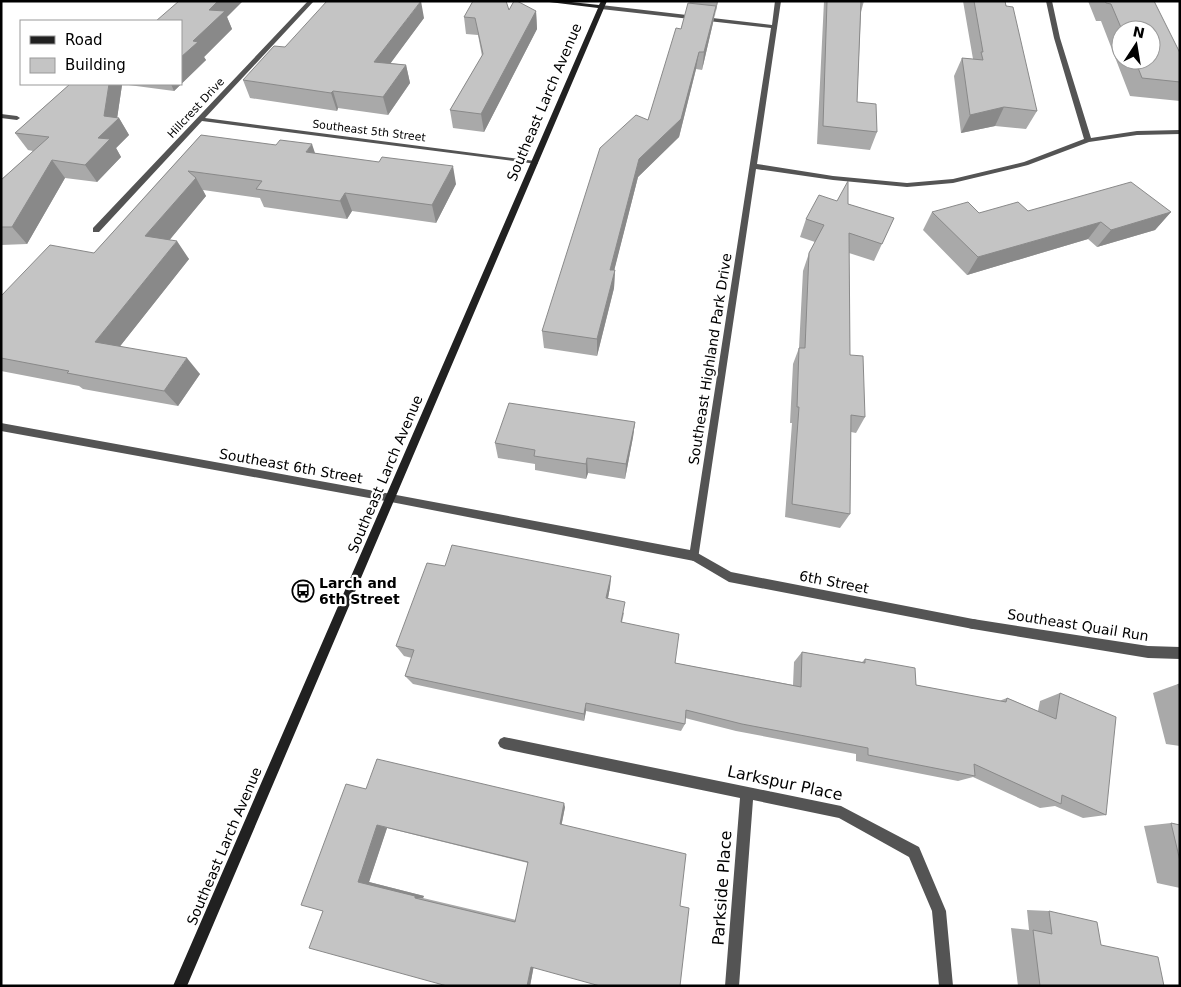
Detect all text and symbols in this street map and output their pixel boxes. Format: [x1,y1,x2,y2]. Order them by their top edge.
legend [20,20,182,85]
north arrow [1111,20,1161,70]
street label: Southeast Larch Avenue [503,21,585,183]
text: N [1131,23,1146,41]
text: Road [65,31,103,49]
text: Building [65,56,126,74]
street label: Hillcrest Drive [165,75,227,141]
street label: Southeast 5th Street [312,118,427,144]
street label: Southeast Highland Park Drive [685,252,735,466]
street label: Southeast Larch Avenue [344,393,426,555]
street label: Southeast 6th Street [218,445,364,487]
street label: 6th Street [798,567,871,597]
place label: Larch and 6th Street [319,575,400,607]
bus stop icon: Larch and 6th Street [291,579,315,603]
street label: Southeast Quail Run [1006,606,1150,644]
street label: Larkspur Place [726,762,844,804]
street label: Southeast Larch Avenue [183,765,265,927]
street label: Parkside Place [709,830,735,946]

